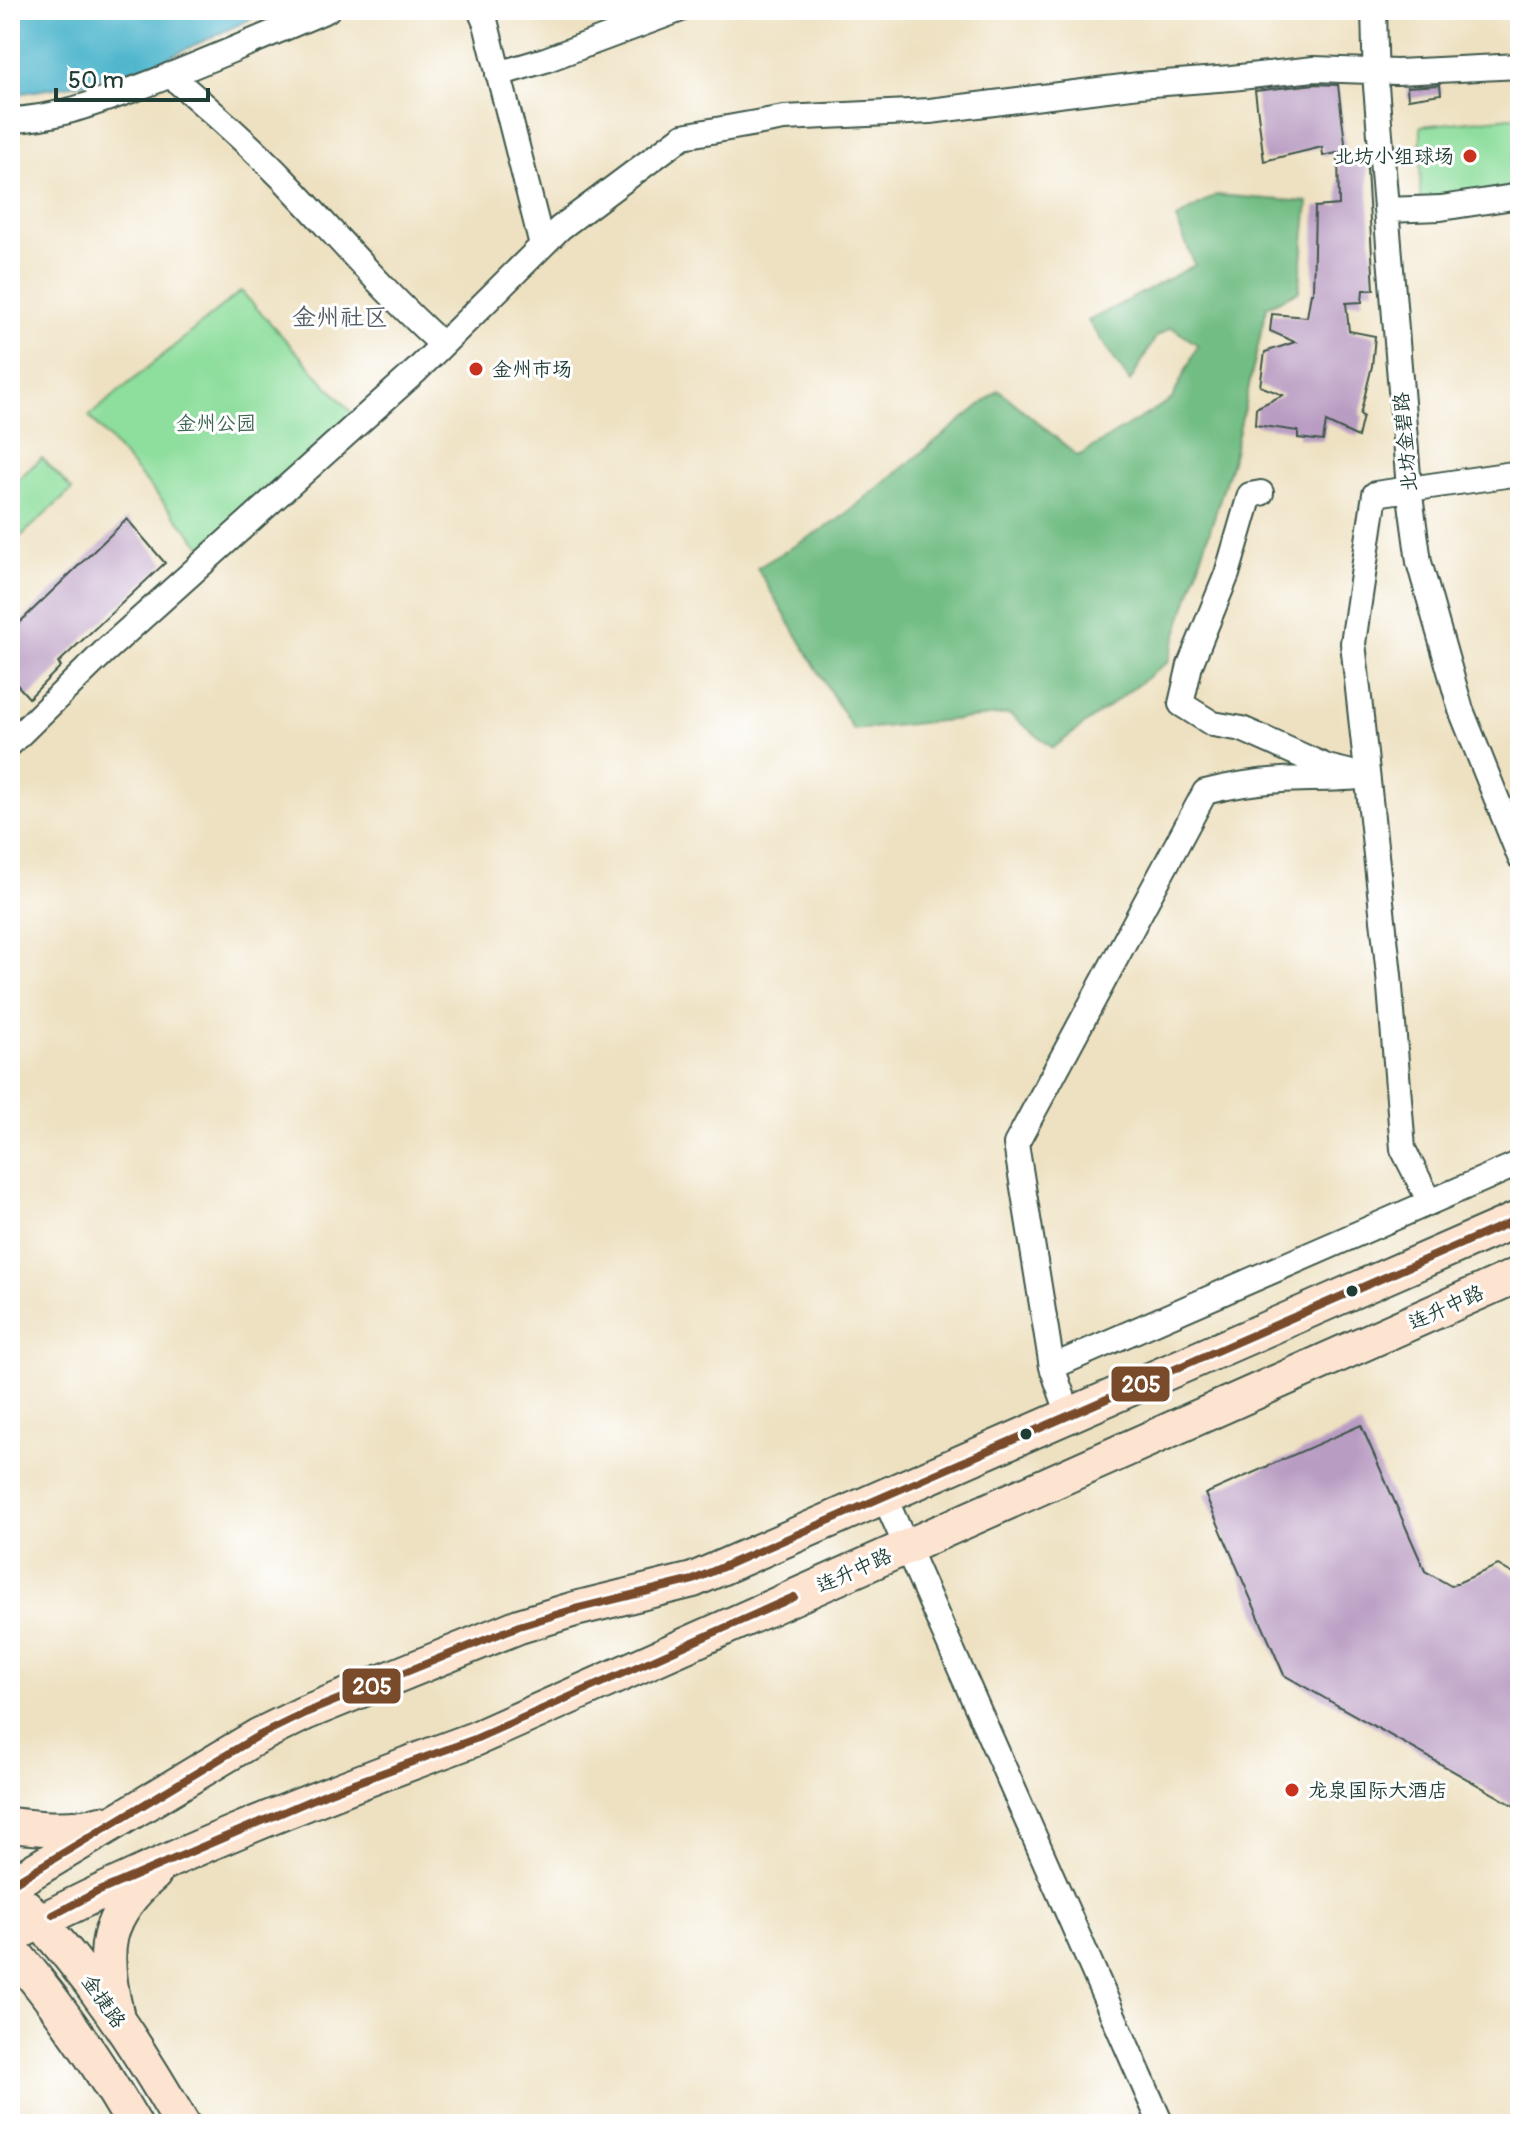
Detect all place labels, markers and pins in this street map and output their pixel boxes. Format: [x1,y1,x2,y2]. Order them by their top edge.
place label: 北坊小组球场 [1334,144,1454,169]
marker: 北坊小组球场 [1461,147,1479,165]
place label: 金州市场 [492,357,572,382]
marker: 金州市场 [467,360,485,378]
unlabelled marker [1344,1283,1360,1299]
unlabelled marker [1018,1426,1034,1442]
place label: 龙泉国际大酒店 [1308,1778,1448,1803]
marker: 龙泉国际大酒店 [1283,1781,1301,1799]

